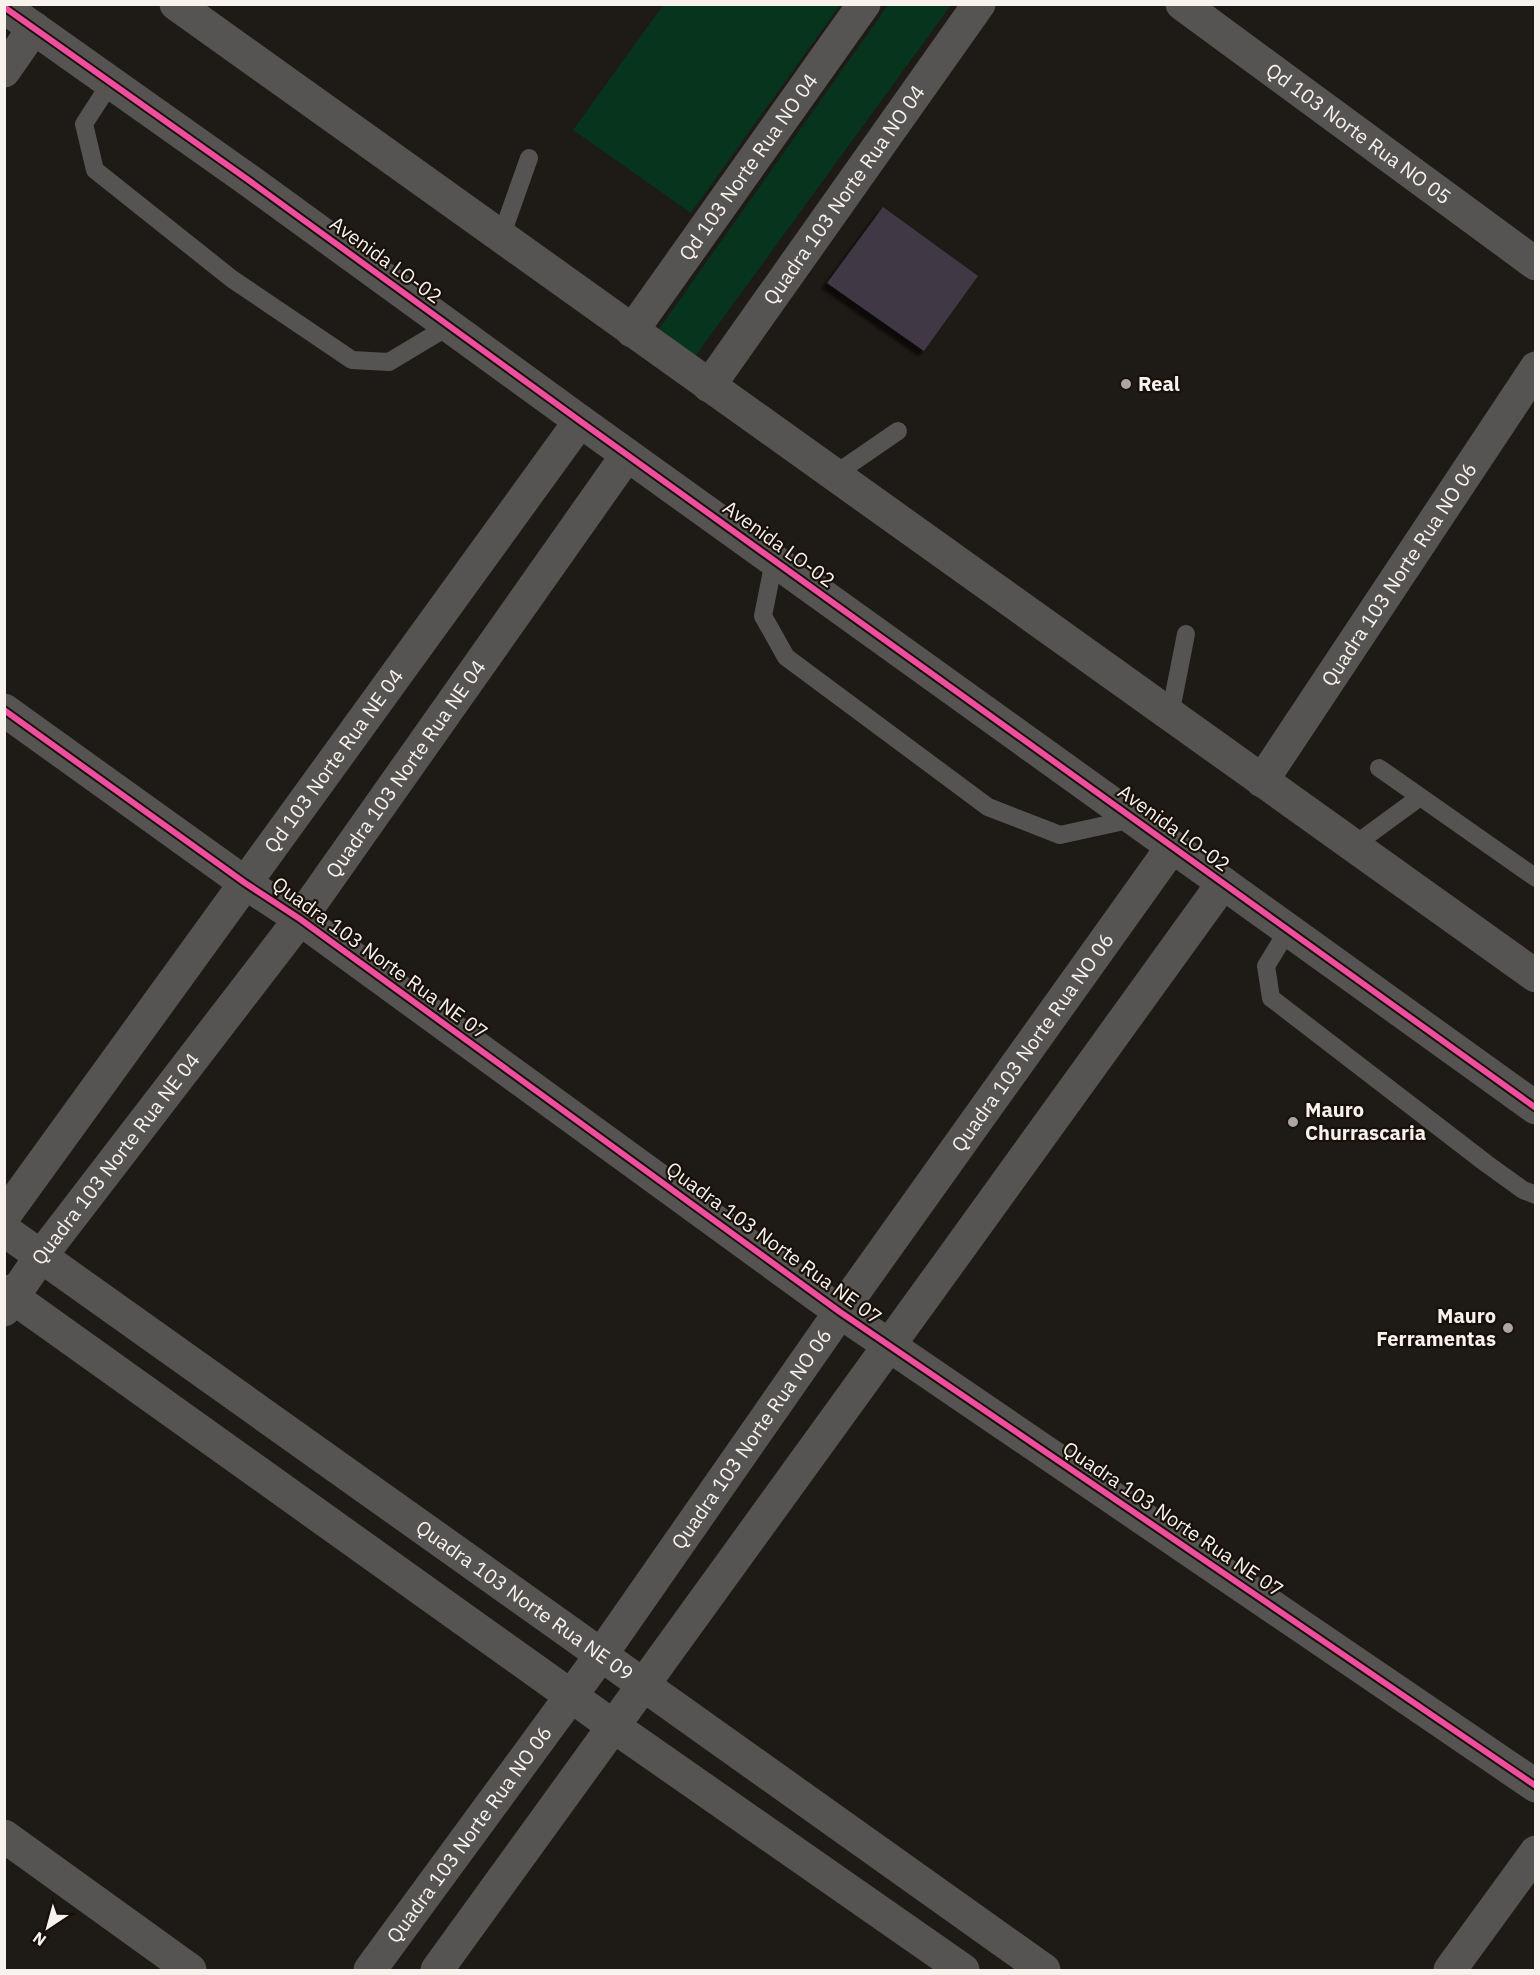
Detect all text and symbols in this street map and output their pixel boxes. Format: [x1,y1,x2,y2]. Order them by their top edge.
street label: Qd 103 Norte Rua NO 05 [1261,56,1457,210]
street label: Qd 103 Norte Rua NO 04 [672,68,824,266]
street label: Quadra 103 Norte Rua NO 04 [757,79,931,310]
street label: Avenida LO-02 [325,210,448,309]
place label: Real [1138,370,1180,397]
marker: Real [1119,377,1133,391]
street label: Quadra 103 Norte Rua NO 06 [1315,457,1483,691]
street label: Avenida LO-02 [718,494,841,593]
street label: Quadra 103 Norte Rua NE 04 [319,654,491,883]
street label: Qd 103 Norte Rua NE 04 [258,663,409,858]
street label: Avenida LO-02 [1113,778,1236,877]
street label: Quadra 103 Norte Rua NE 07 [267,870,494,1045]
street label: Quadra 103 Norte Rua NO 06 [945,927,1120,1157]
street label: Quadra 103 Norte Rua NE 04 [25,1047,205,1270]
place label: Mauro Churrascaria [1305,1096,1426,1146]
marker: Mauro Churrascaria [1286,1115,1300,1129]
street label: Quadra 103 Norte Rua NE 07 [661,1155,888,1330]
place label: Mauro Ferramentas [1376,1302,1496,1352]
marker: Mauro Ferramentas [1501,1321,1515,1335]
street label: Quadra 103 Norte Rua NO 06 [665,1323,838,1554]
street label: Quadra 103 Norte Rua NE 07 [1058,1435,1289,1603]
street label: Quadra 103 Norte Rua NE 09 [411,1513,639,1687]
street label: Quadra 103 Norte Rua NO 06 [380,1720,558,1948]
north arrow [18,1897,78,1957]
text: N [29,1928,50,1951]

